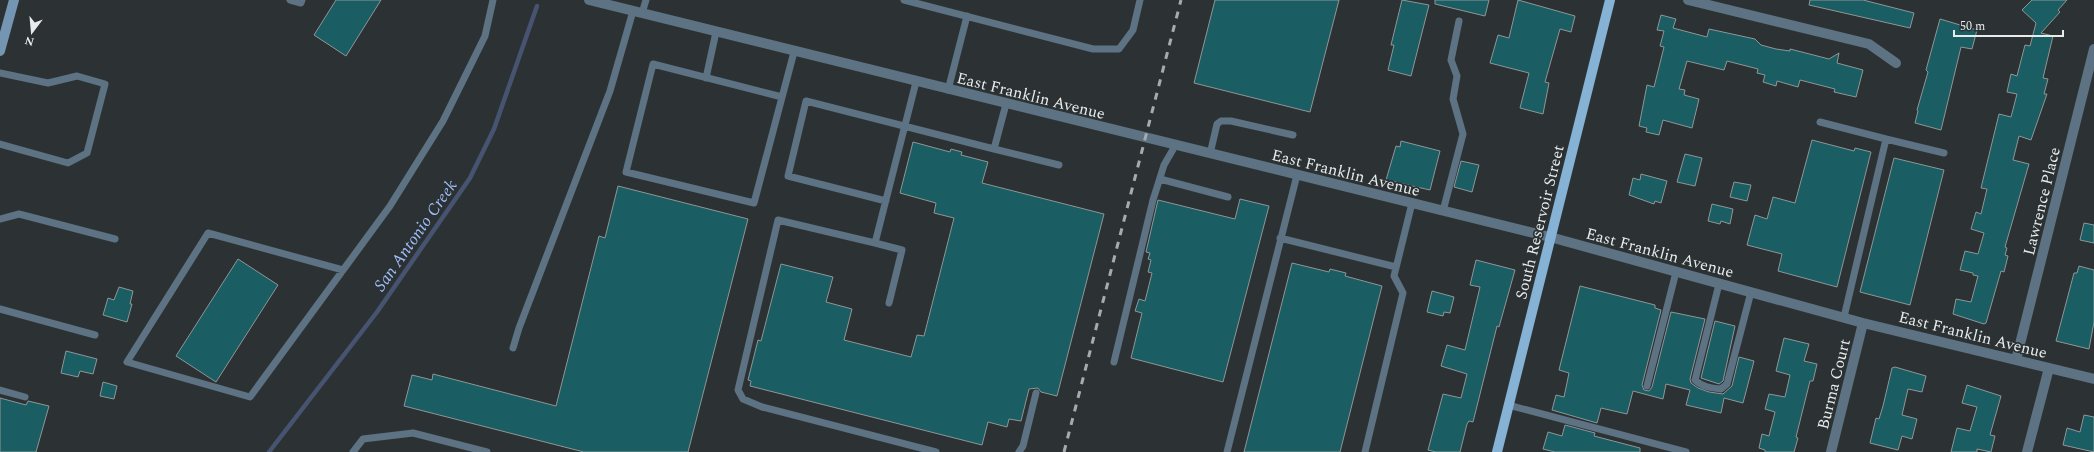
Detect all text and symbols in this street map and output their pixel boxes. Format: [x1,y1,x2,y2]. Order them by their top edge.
north arrow [12,12,52,52]
scale bar [1954,12,2063,38]
text: 50 m [1960,17,1985,36]
text: N [23,32,36,51]
street label: East Franklin Avenue [954,66,1108,126]
street label: South Reservoir Street [1509,142,1571,302]
street label: East Franklin Avenue [1269,143,1423,203]
street label: Lawrence Place [2017,145,2067,258]
water label: San Antonio Creek [368,174,464,297]
street label: East Franklin Avenue [1583,222,1736,284]
street label: East Franklin Avenue [1896,305,2050,365]
street label: Burma Court [1811,336,1857,432]

